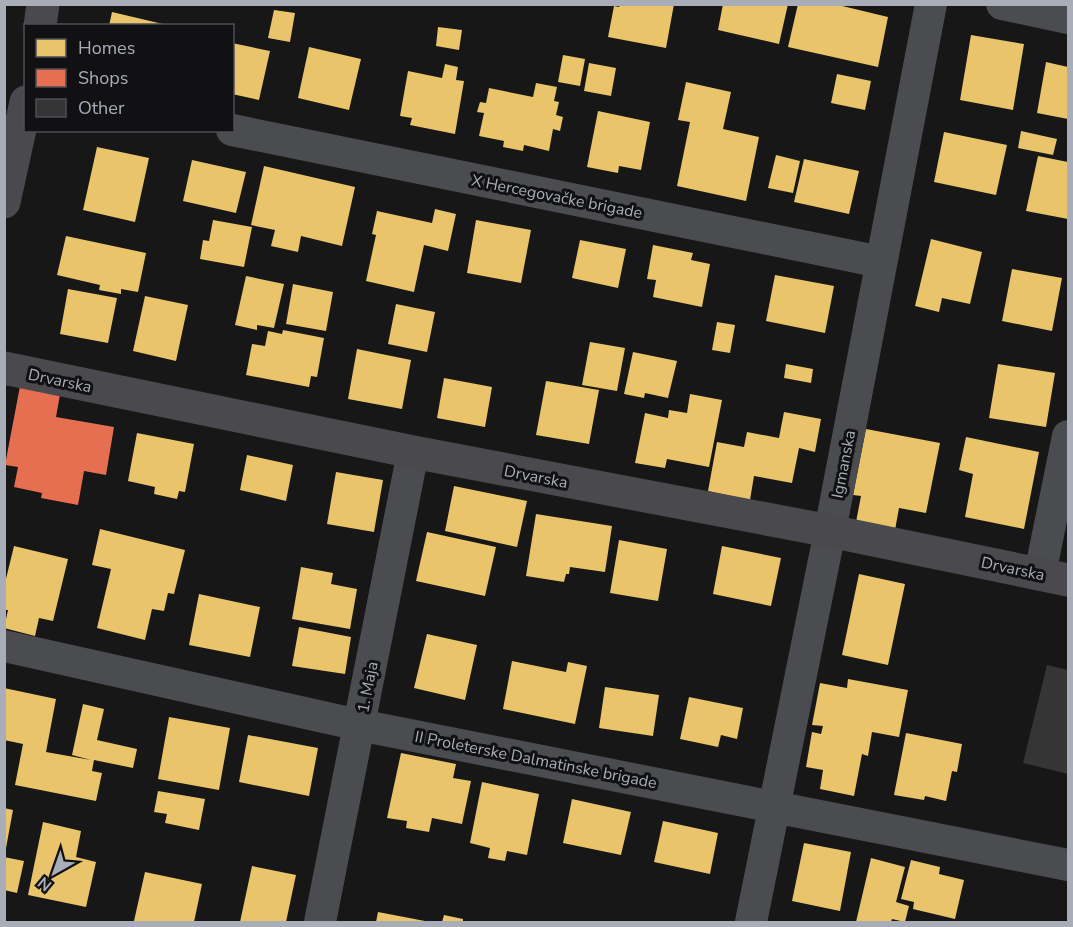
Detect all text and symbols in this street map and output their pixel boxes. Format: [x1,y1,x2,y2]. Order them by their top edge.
legend [24,24,234,132]
text: Homes [78,36,135,60]
text: Shops [78,66,128,90]
text: Other [78,96,125,120]
street label: X Hercegovačke brigade [470,170,644,224]
street label: Drvarska [26,364,94,398]
street label: Igmanska [827,428,861,500]
street label: Drvarska [502,460,570,494]
street label: Drvarska [979,552,1047,586]
street label: 1. Maja [352,660,384,715]
street label: II Proleterske Dalmatinske brigade [413,726,659,794]
north arrow [24,843,84,903]
text: N [33,871,57,896]

